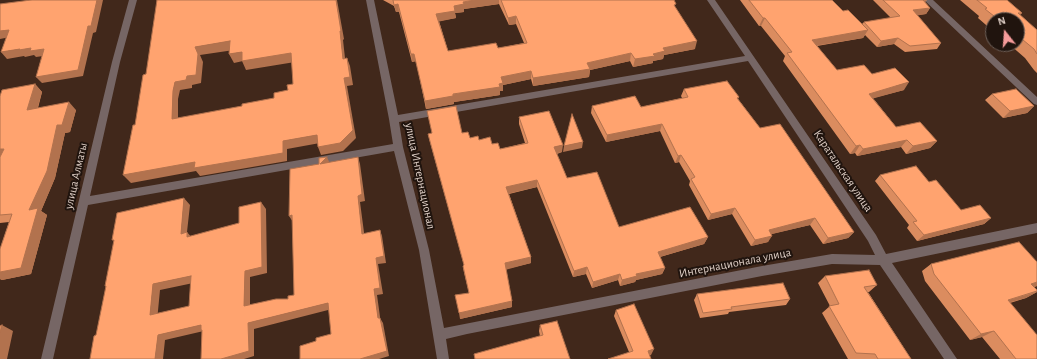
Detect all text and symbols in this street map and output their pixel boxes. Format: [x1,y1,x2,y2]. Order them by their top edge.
north arrow [985,12,1025,52]
text: N [996,15,1007,27]
street label: улица Интернационал [402,121,438,231]
street label: Каратальская улица [810,127,876,215]
street label: улица Алматы [61,141,91,211]
street label: Интернационала улица [678,245,792,281]

